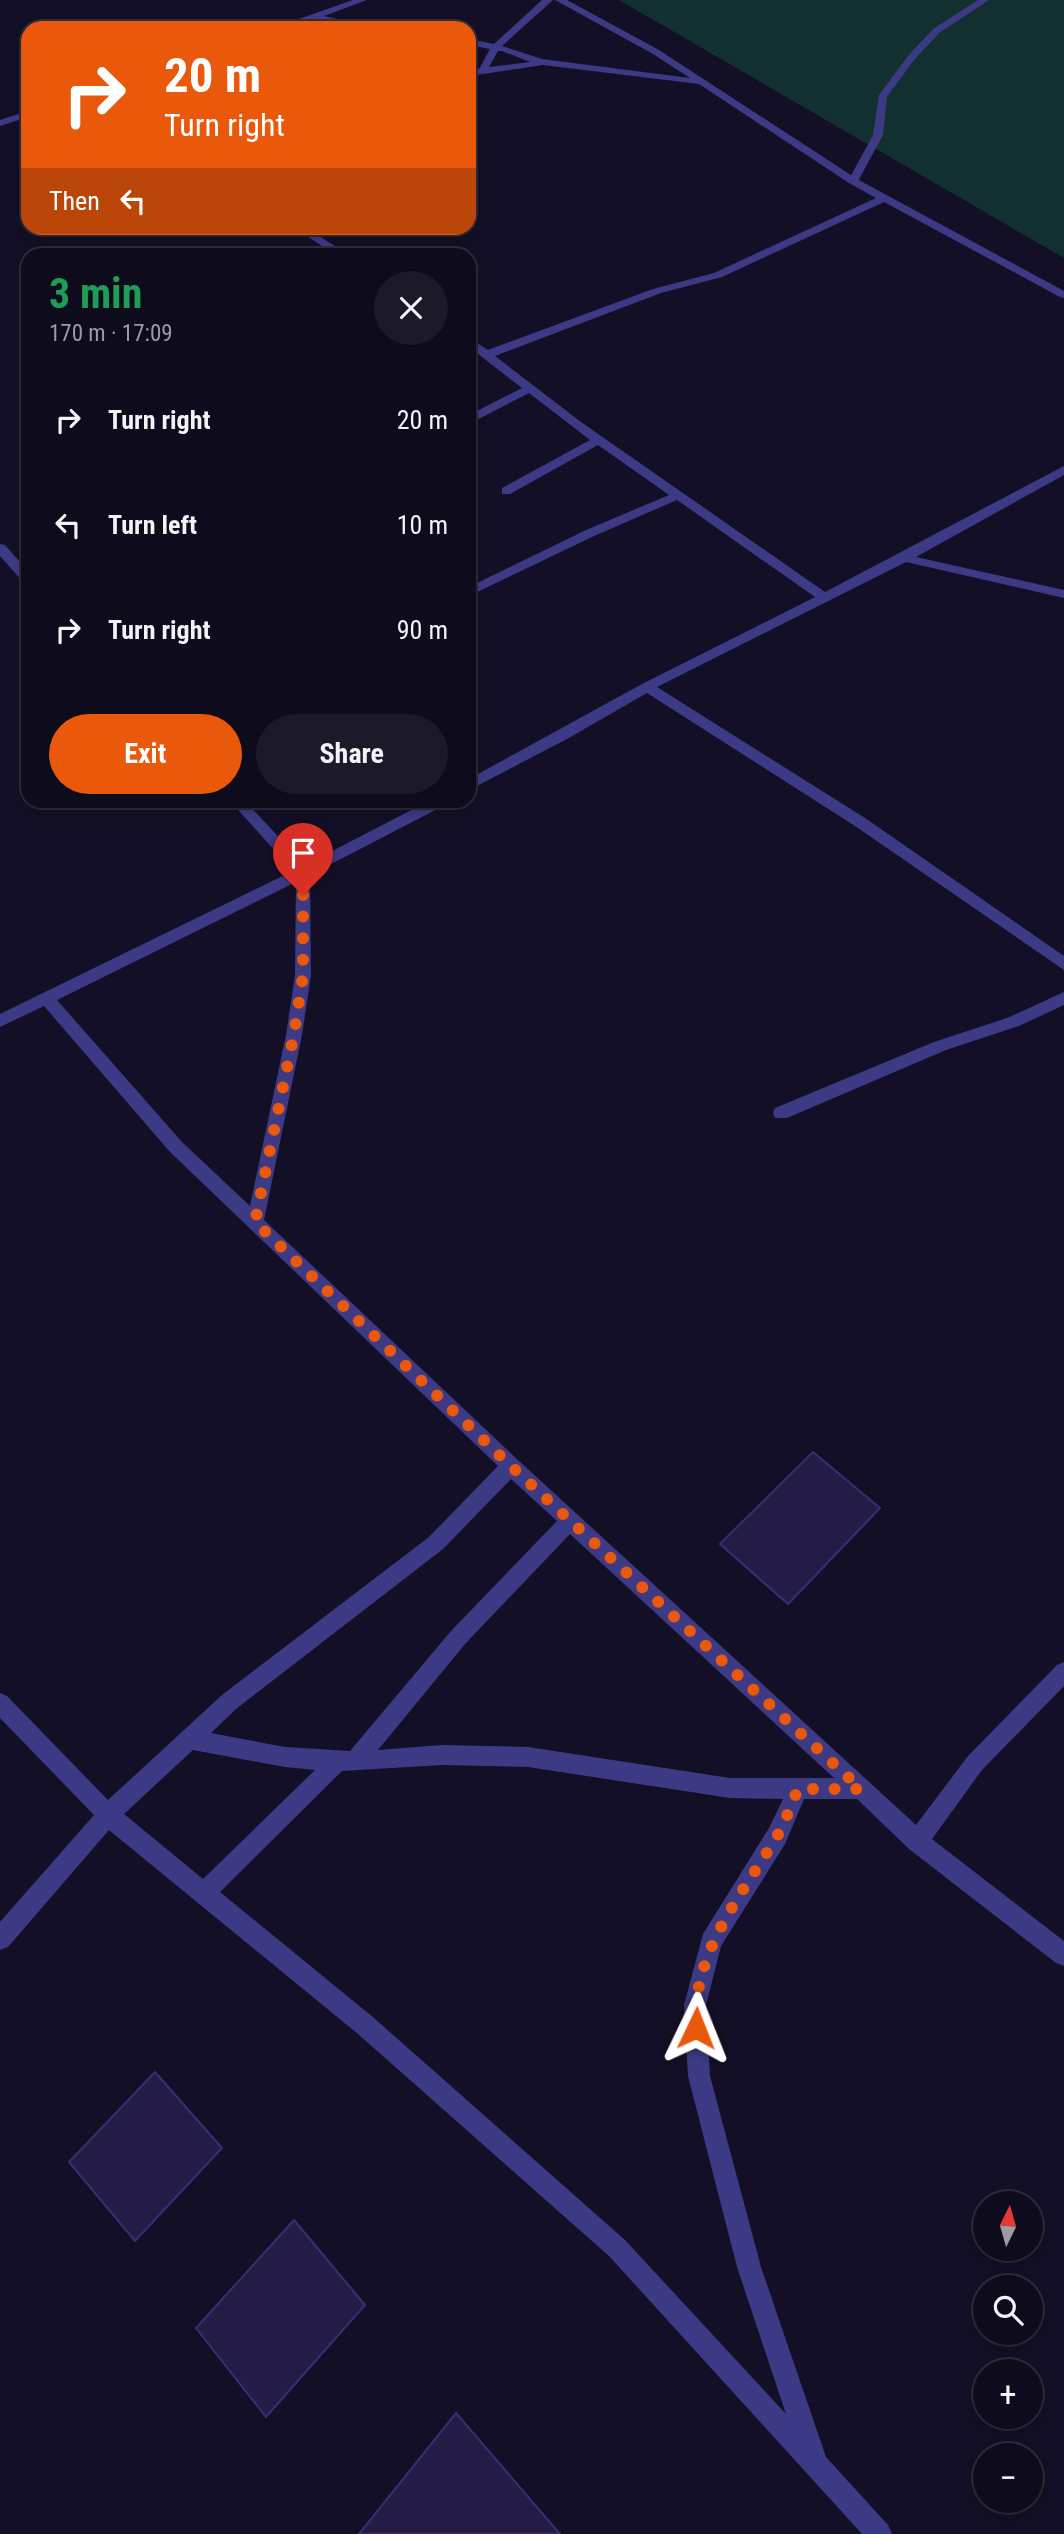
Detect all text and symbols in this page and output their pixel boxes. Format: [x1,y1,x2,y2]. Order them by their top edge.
text: 20 m [164,47,261,104]
icon: right [49,49,140,140]
text: Turn right [164,106,285,144]
icon: left [114,182,152,220]
text: Then [49,186,100,216]
text: 3 min [49,269,142,318]
button: close [374,271,448,345]
text: 170 m · 17:09 [49,320,173,347]
icon: right [49,401,87,439]
text: Turn right [108,405,210,435]
text: 20 m [397,405,448,435]
icon: left [49,506,87,544]
text: Turn left [108,510,197,540]
text: 10 m [397,510,448,540]
icon: right [49,611,87,649]
text: Turn right [108,615,210,645]
text: 90 m [397,615,448,645]
button: Exit [49,714,242,794]
button: Share [256,714,448,794]
pin [273,823,333,895]
icon: arrive [284,834,322,872]
position arrow [659,1991,733,2065]
north arrow [973,2191,1043,2261]
map controls [973,2191,1043,2513]
button: search [973,2275,1043,2345]
button: + [973,2359,1043,2429]
button: − [973,2443,1043,2513]

